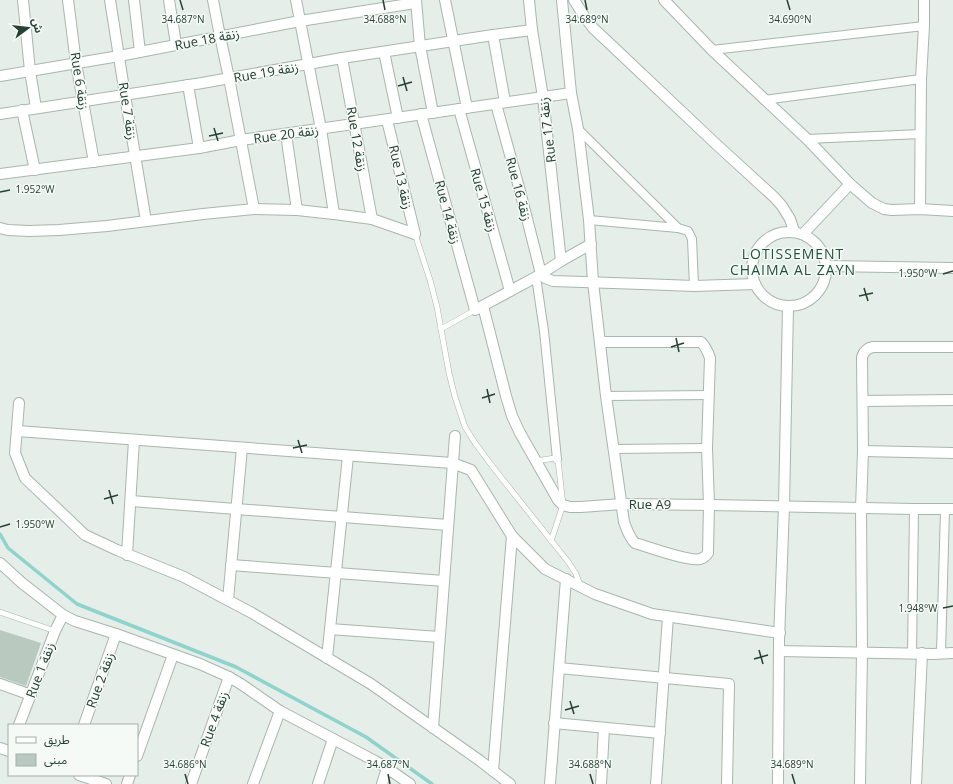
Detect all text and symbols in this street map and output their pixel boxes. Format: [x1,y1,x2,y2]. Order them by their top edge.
north arrow [8,8,48,48]
text: 34.687°N [161,12,205,26]
text: 34.688°N [363,12,407,26]
text: 34.689°N [565,12,609,26]
text: 34.690°N [768,12,812,26]
text: ش [29,16,47,35]
street label: Rue 18 زنقة [173,24,241,54]
street label: Rue 6 زنقة [67,51,93,111]
street label: Rue 19 زنقة [232,57,300,87]
street label: Rue 7 زنقة [115,81,141,141]
street label: Rue 17 زنقة [534,96,560,164]
street label: Rue 12 زنقة [342,105,372,173]
street label: Rue 20 زنقة [252,121,320,147]
street label: Rue 13 زنقة [385,143,417,211]
street label: Rue 16 زنقة [502,155,536,223]
street label: Rue 15 زنقة [466,166,502,234]
street label: Rue 14 زنقة [431,178,465,246]
text: 1.952°W [15,182,55,196]
district label: LOTISSEMENT CHAIMA AL ZAYN [730,244,856,279]
text: 1.950°W [898,266,938,280]
street label: Rue A9 [629,495,671,513]
text: 1.950°W [15,517,55,531]
text: 1.948°W [898,601,938,615]
street label: Rue 1 زنقة [21,640,59,700]
street label: Rue 2 زنقة [82,650,118,710]
street label: Rue 4 زنقة [196,689,232,749]
legend [8,724,138,776]
text: طريق [44,731,70,748]
text: مبنى [44,751,67,768]
text: 34.686°N [163,757,207,771]
text: 34.687°N [366,757,410,771]
text: 34.688°N [568,757,612,771]
text: 34.689°N [770,757,814,771]

